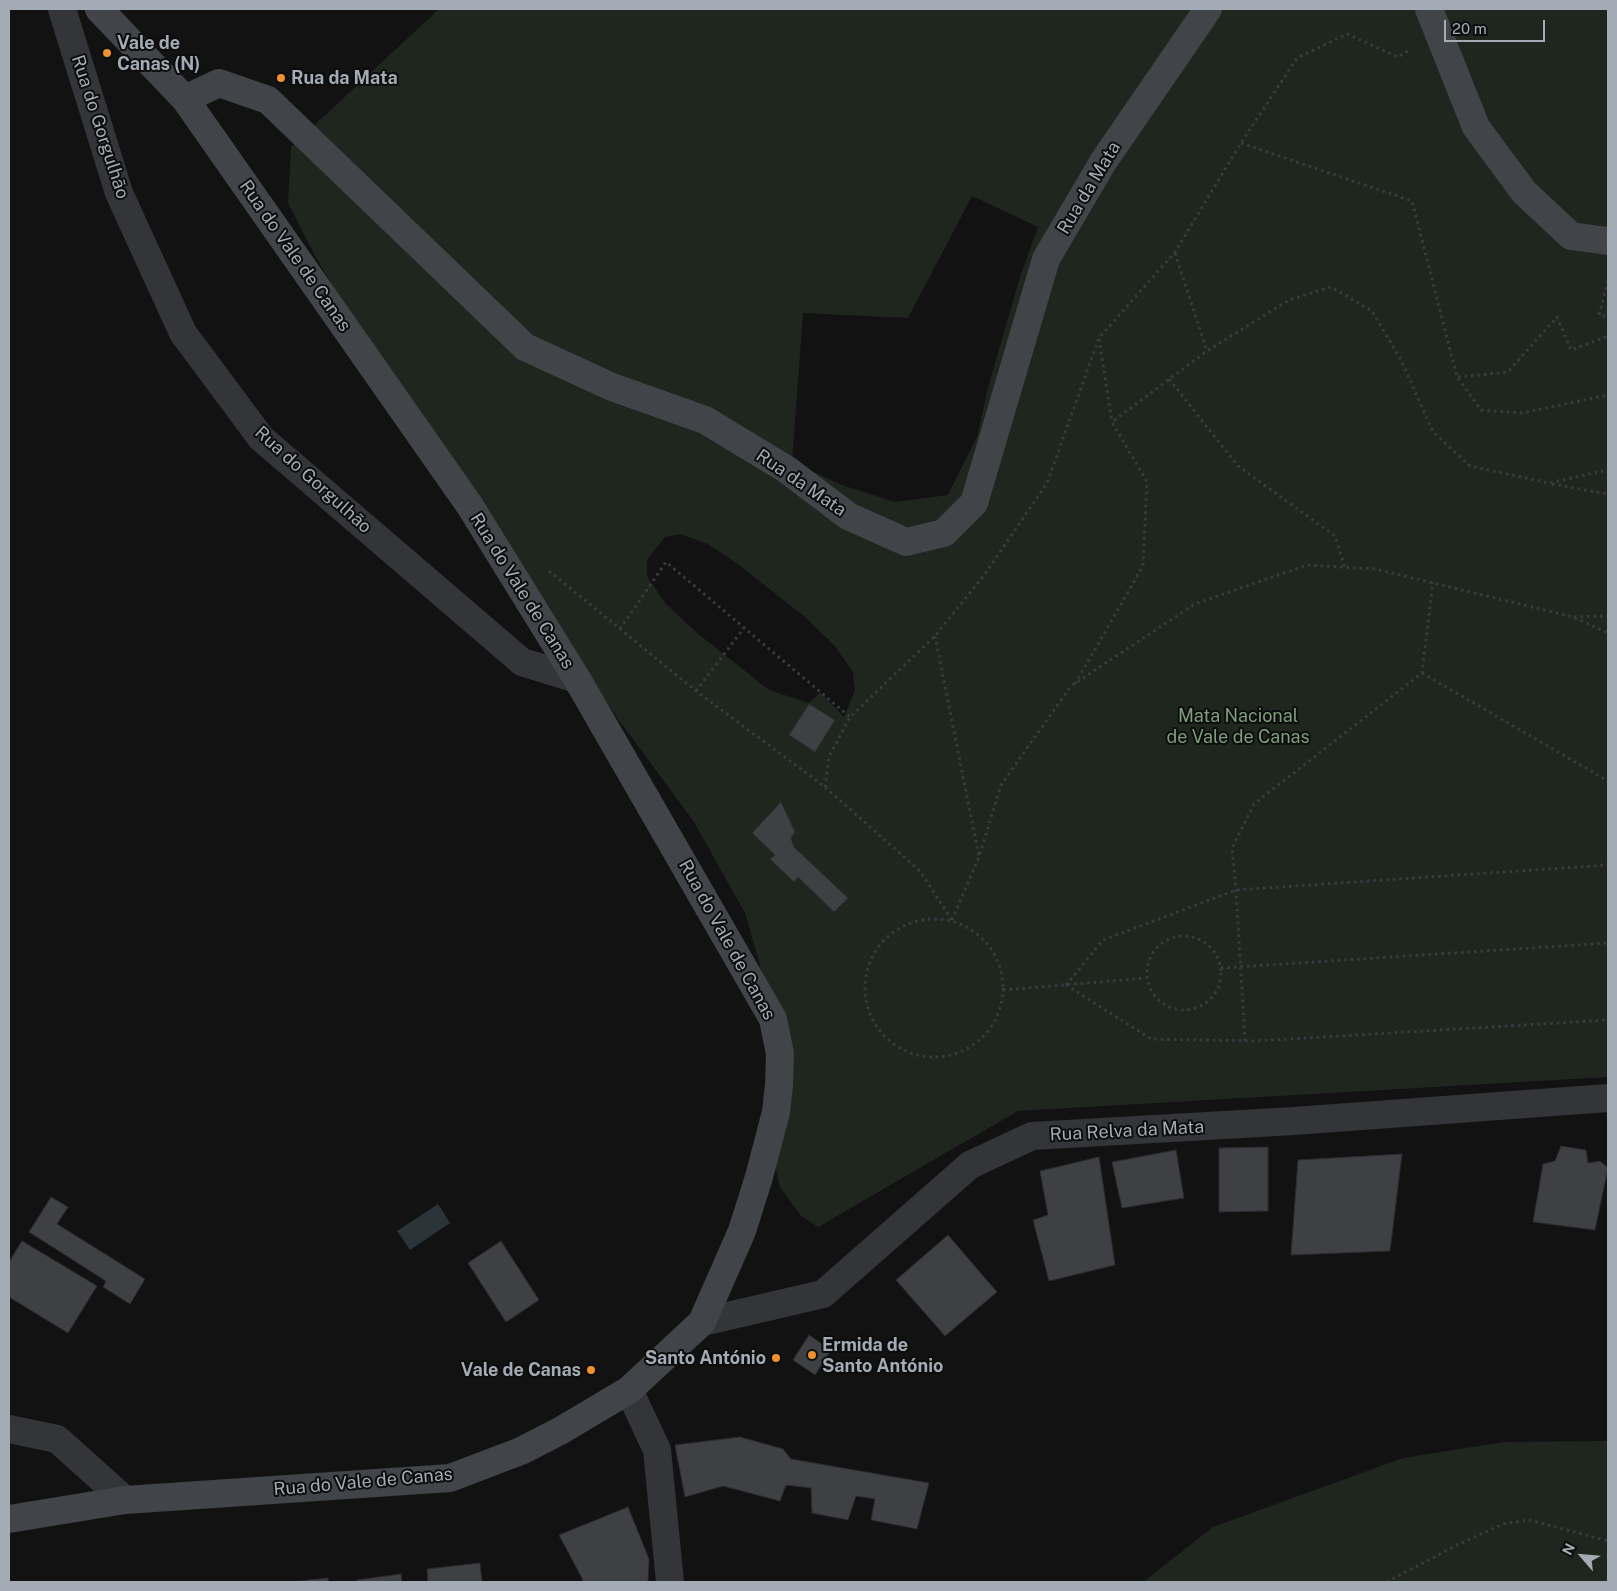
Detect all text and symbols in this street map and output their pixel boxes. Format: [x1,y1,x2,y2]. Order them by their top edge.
scale bar [1447,10,1548,42]
text: 20 m [1452,20,1487,37]
place label: Vale de Canas (N) [117,32,200,74]
marker: Vale de Canas (N) [101,47,113,59]
street label: Rua do Gorgulhão [67,53,133,201]
place label: Rua da Mata [291,67,398,89]
marker: Rua da Mata [275,72,287,84]
street label: Rua da Mata [1053,138,1125,238]
street label: Rua do Vale de Canas [235,176,355,336]
street label: Rua do Gorgulhão [250,422,376,538]
street label: Rua da Mata [752,445,850,521]
street label: Rua do Vale de Canas [465,509,579,673]
park label: Mata Nacional de Vale de Canas [1166,705,1310,748]
street label: Rua do Vale de Canas [674,856,780,1024]
street label: Rua Relva da Mata [1049,1116,1205,1146]
place label: Ermida de Santo António [822,1334,943,1376]
place label: Santo António [645,1347,766,1369]
marker: Ermida de Santo António [806,1349,818,1361]
marker: Santo António [770,1352,782,1364]
place label: Vale de Canas [461,1359,581,1381]
marker: Vale de Canas [585,1364,597,1376]
street label: Rua do Vale de Canas [273,1463,453,1501]
north arrow [1557,1531,1607,1581]
text: N [1559,1541,1578,1558]

